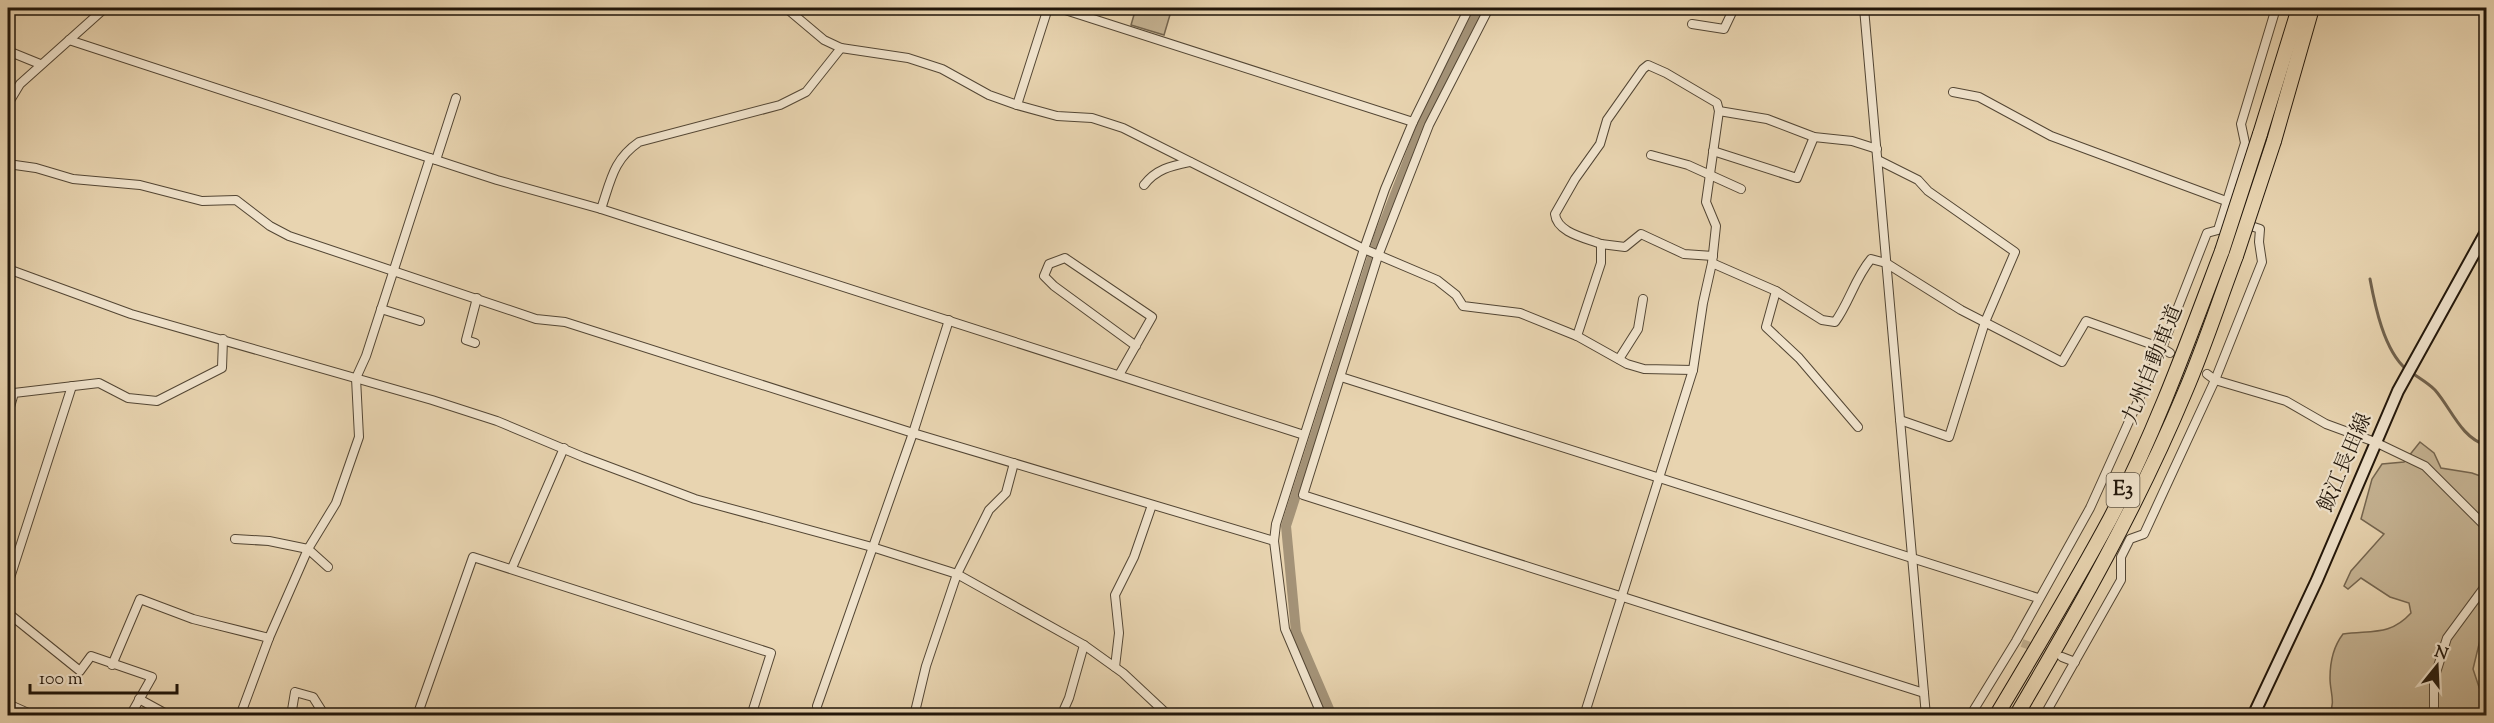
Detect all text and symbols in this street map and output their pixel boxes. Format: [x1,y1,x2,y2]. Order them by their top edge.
street label: 九州自動車道 [2116,301,2192,429]
street label: 飯江長田線 [2312,409,2380,517]
road number: E3 [2106,473,2140,507]
north arrow [2407,636,2467,696]
text: N [2431,641,2451,667]
scale bar [30,657,177,695]
text: 100 m [39,667,83,693]

